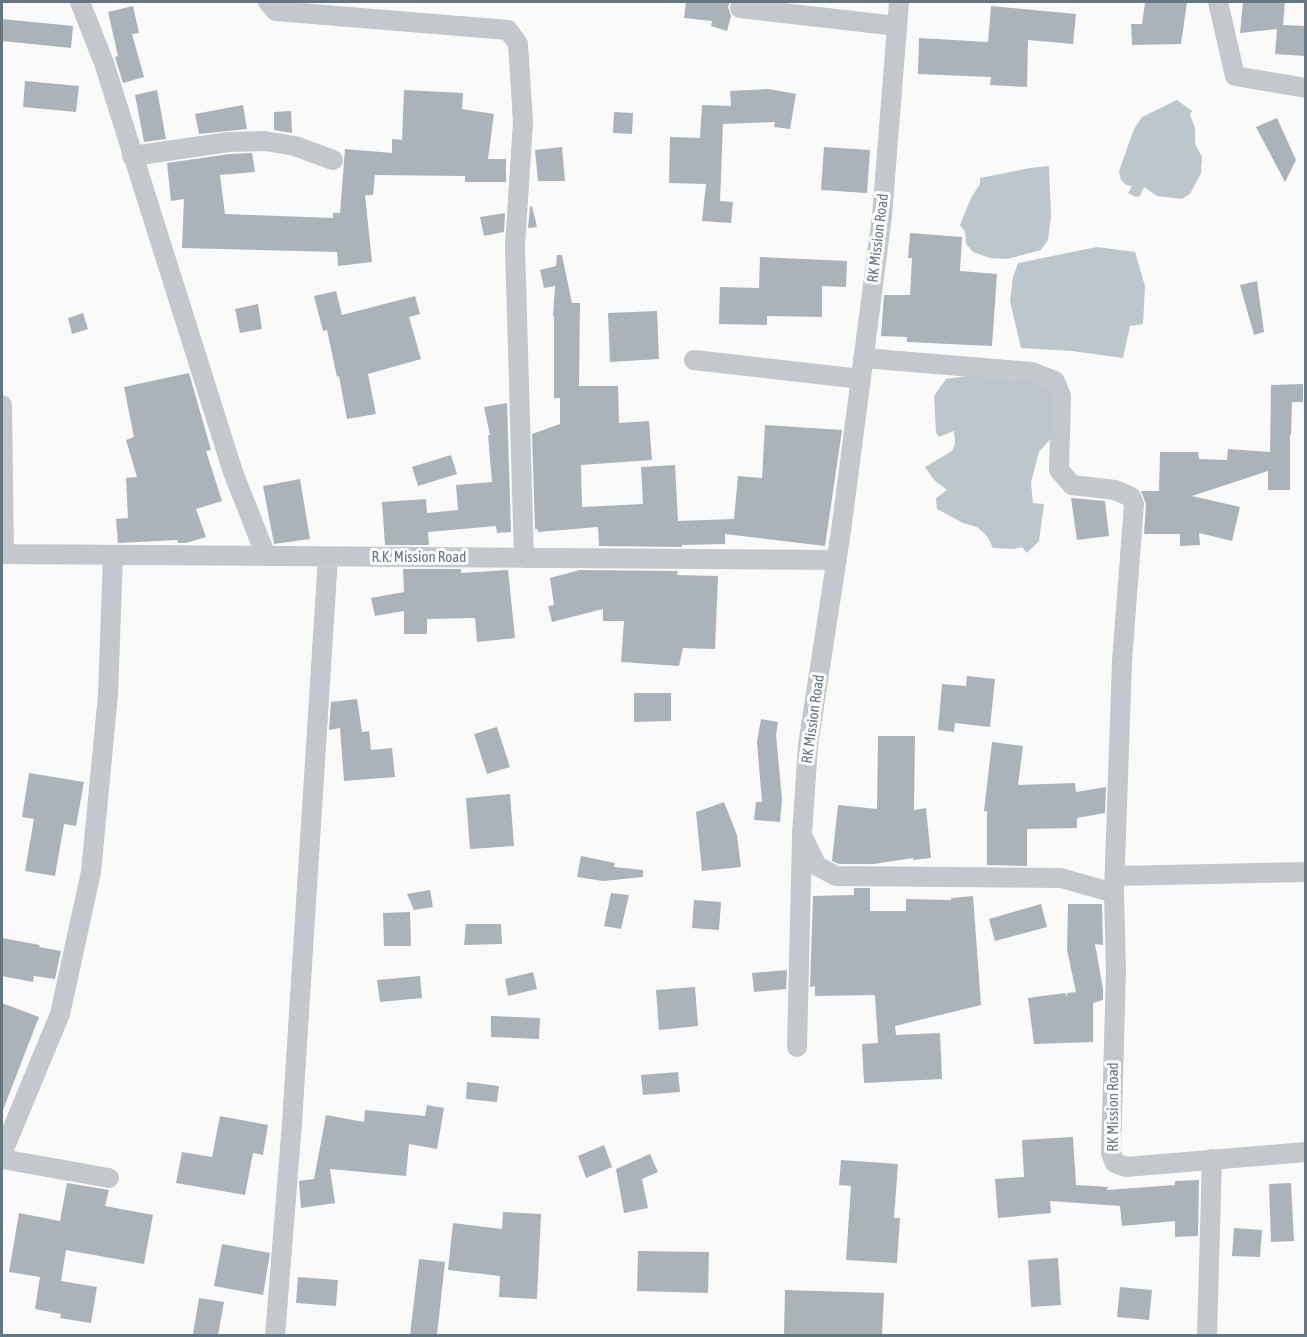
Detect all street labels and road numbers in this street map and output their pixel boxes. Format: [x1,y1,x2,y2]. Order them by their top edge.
street label: RK Mission Road [864,193,892,283]
street label: R.K. Mission Road [372,548,466,566]
street label: RK Mission Road [798,673,828,765]
street label: RK Mission Road [1104,1062,1122,1152]

